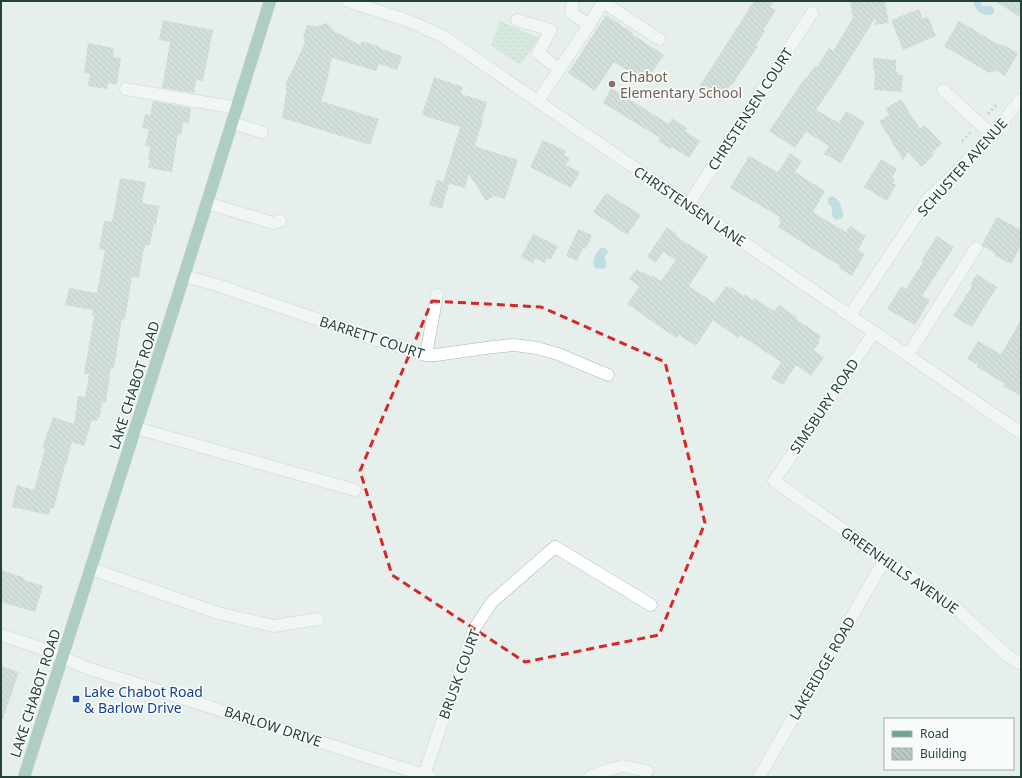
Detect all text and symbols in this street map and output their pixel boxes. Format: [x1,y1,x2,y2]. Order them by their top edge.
street label: CHRISTENSEN COURT [703,44,797,174]
place label: Chabot Elementary School [620,67,742,102]
marker: Chabot Elementary School [607,79,617,89]
street label: SCHUSTER AVENUE [913,114,1011,220]
street label: CHRISTENSEN LANE [630,161,750,251]
street label: BARRETT COURT [317,311,427,363]
street label: LAKE CHABOT ROAD [104,318,164,452]
street label: SIMSBURY ROAD [785,355,863,457]
street label: GREENHILLS AVENUE [837,522,963,618]
street label: LAKERIDGE ROAD [785,613,859,723]
street label: LAKE CHABOT ROAD [5,626,65,760]
street label: BRUSK COURT [434,626,484,722]
place label: Lake Chabot Road & Barlow Drive [84,682,203,717]
marker: Lake Chabot Road & Barlow Drive [71,694,81,704]
street label: BARLOW DRIVE [222,701,324,751]
legend [884,718,1014,770]
text: Road [920,725,949,742]
text: Building [920,745,967,762]

